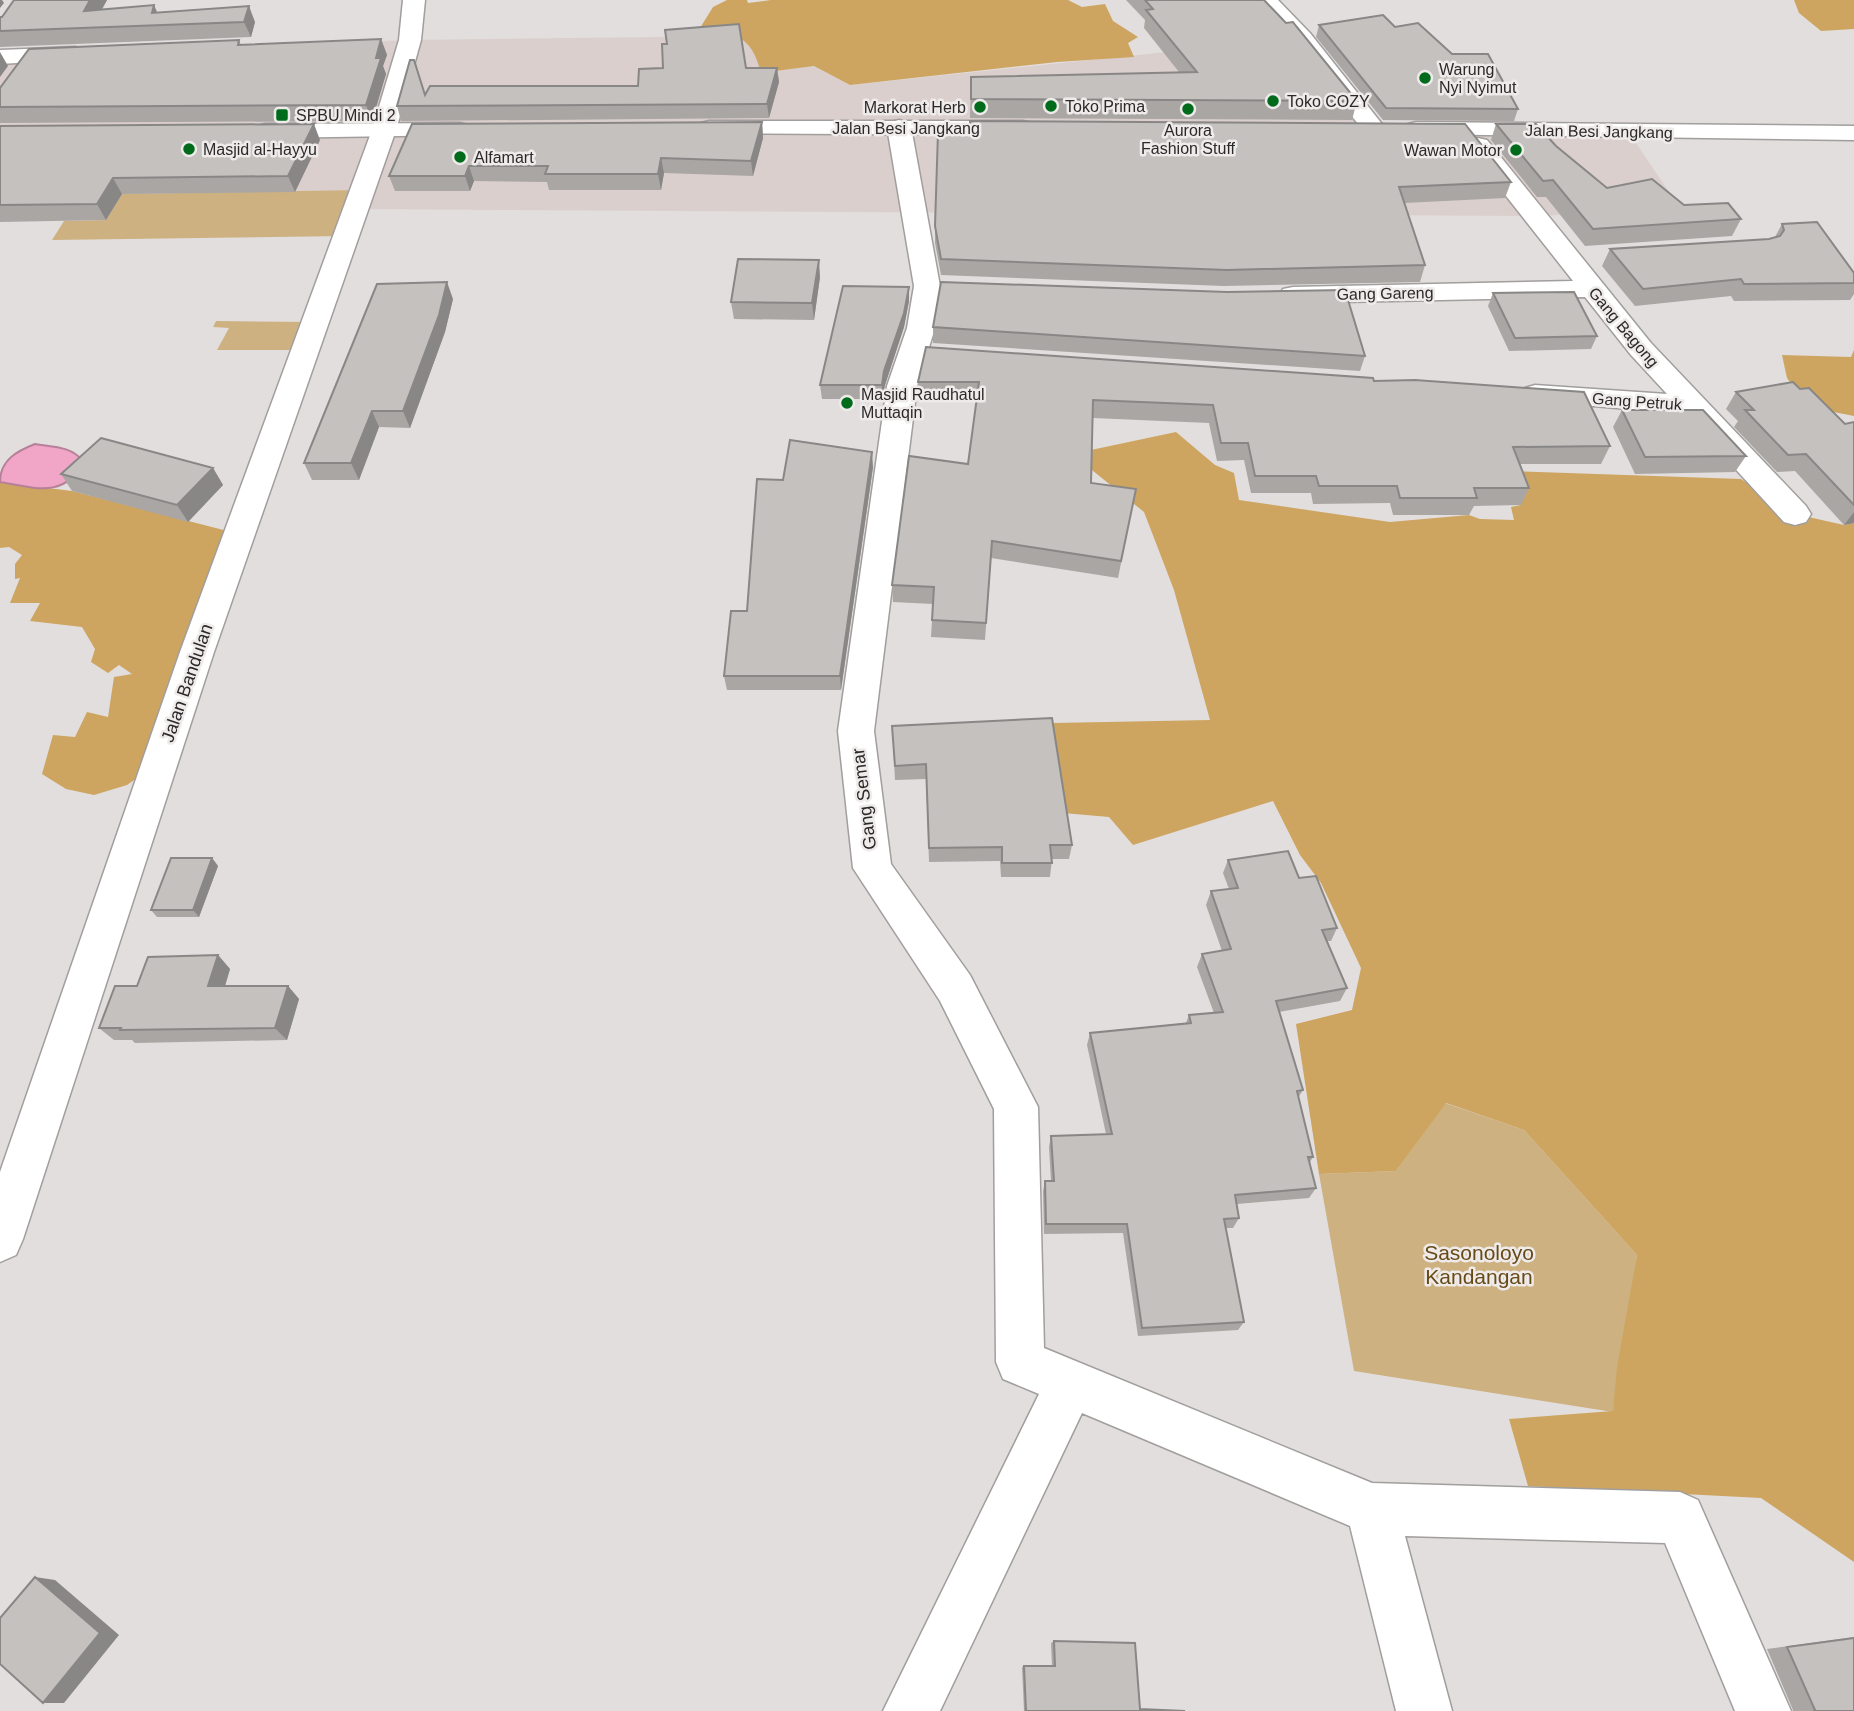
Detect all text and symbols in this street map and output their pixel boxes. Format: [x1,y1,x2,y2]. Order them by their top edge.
place label: Warung Nyi Nyimut [1439,61,1517,96]
marker: Warung Nyi Nyimut [1417,70,1433,86]
marker: Toko COZY [1265,93,1281,109]
place label: Toko COZY [1287,93,1370,110]
marker: Toko Prima [1043,98,1059,114]
place label: Toko Prima [1065,98,1145,115]
place label: Markorat Herb [864,99,966,116]
marker: Markorat Herb [972,99,988,115]
marker: Aurora Fashion Stuff [1180,101,1196,117]
marker: SPBU Mindi 2 [274,107,290,123]
place label: SPBU Mindi 2 [296,107,396,124]
street label: Jalan Besi Jangkang [832,120,980,137]
place label: Aurora Fashion Stuff [1141,122,1236,157]
street label: Jalan Besi Jangkang [1525,122,1673,141]
marker: Masjid al-Hayyu [181,141,197,157]
place label: Masjid al-Hayyu [203,141,317,158]
place label: Wawan Motor [1404,142,1503,159]
marker: Wawan Motor [1508,142,1524,158]
marker: Alfamart [452,149,468,165]
place label: Alfamart [474,149,534,166]
street label: Gang Gareng [1336,284,1434,303]
street label: Gang Bagong [1585,284,1662,371]
place label: Masjid Raudhatul Muttaqin [861,386,985,421]
street label: Gang Petruk [1592,390,1683,413]
marker: Masjid Raudhatul Muttaqin [839,395,855,411]
street label: Jalan Bandulan [157,621,217,745]
street label: Gang Semar [848,747,880,851]
park label: Sasonoloyo Kandangan [1424,1241,1534,1288]

